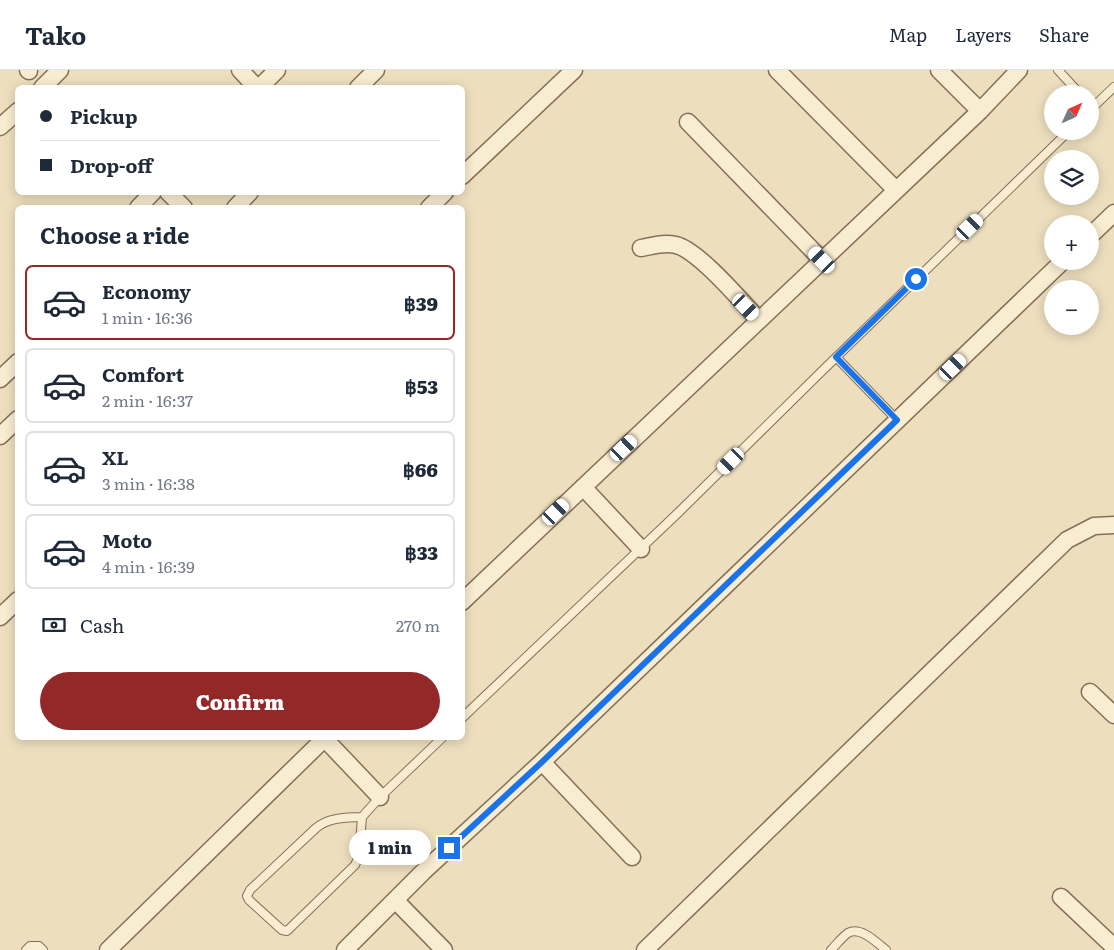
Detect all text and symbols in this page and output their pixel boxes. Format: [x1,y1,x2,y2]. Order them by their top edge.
text: Tako [25,17,86,52]
text: Map [889,21,927,48]
text: Layers [955,21,1011,48]
text: Share [1039,21,1089,48]
north arrow [1044,85,1099,140]
map controls [1044,85,1099,335]
text: Pickup [70,102,138,130]
button: layers [1044,150,1099,205]
text: Drop-off [70,151,153,179]
car [953,211,986,243]
button: + [1044,215,1099,270]
text: Choose a ride [40,218,189,251]
car [806,244,837,276]
route start [905,268,927,290]
text: Economy [102,277,191,305]
icon: car [42,280,87,325]
button: − [1044,280,1099,335]
text: ฿39 [404,289,438,317]
car [730,291,761,323]
text: 1 min · 16:36 [102,305,192,329]
car [936,351,969,383]
text: Comfort [102,360,184,388]
icon: car [42,363,87,408]
text: ฿53 [405,372,438,400]
text: 2 min · 16:37 [102,388,193,412]
car [607,432,640,464]
text: XL [102,443,129,471]
car [715,445,746,477]
icon: car [42,446,87,491]
text: ฿66 [403,455,438,483]
text: 3 min · 16:38 [102,471,195,495]
car [539,496,572,528]
text: Moto [102,526,152,554]
icon: car [42,529,87,574]
text: ฿33 [405,538,438,566]
text: 4 min · 16:39 [102,554,195,578]
icon: cash [40,611,68,639]
text: Cash [80,611,124,639]
text: 270 m [396,613,440,637]
button: Confirm [40,672,440,730]
callout: 1 min [349,830,432,866]
text: 1 min [368,835,412,859]
route end [438,837,460,859]

